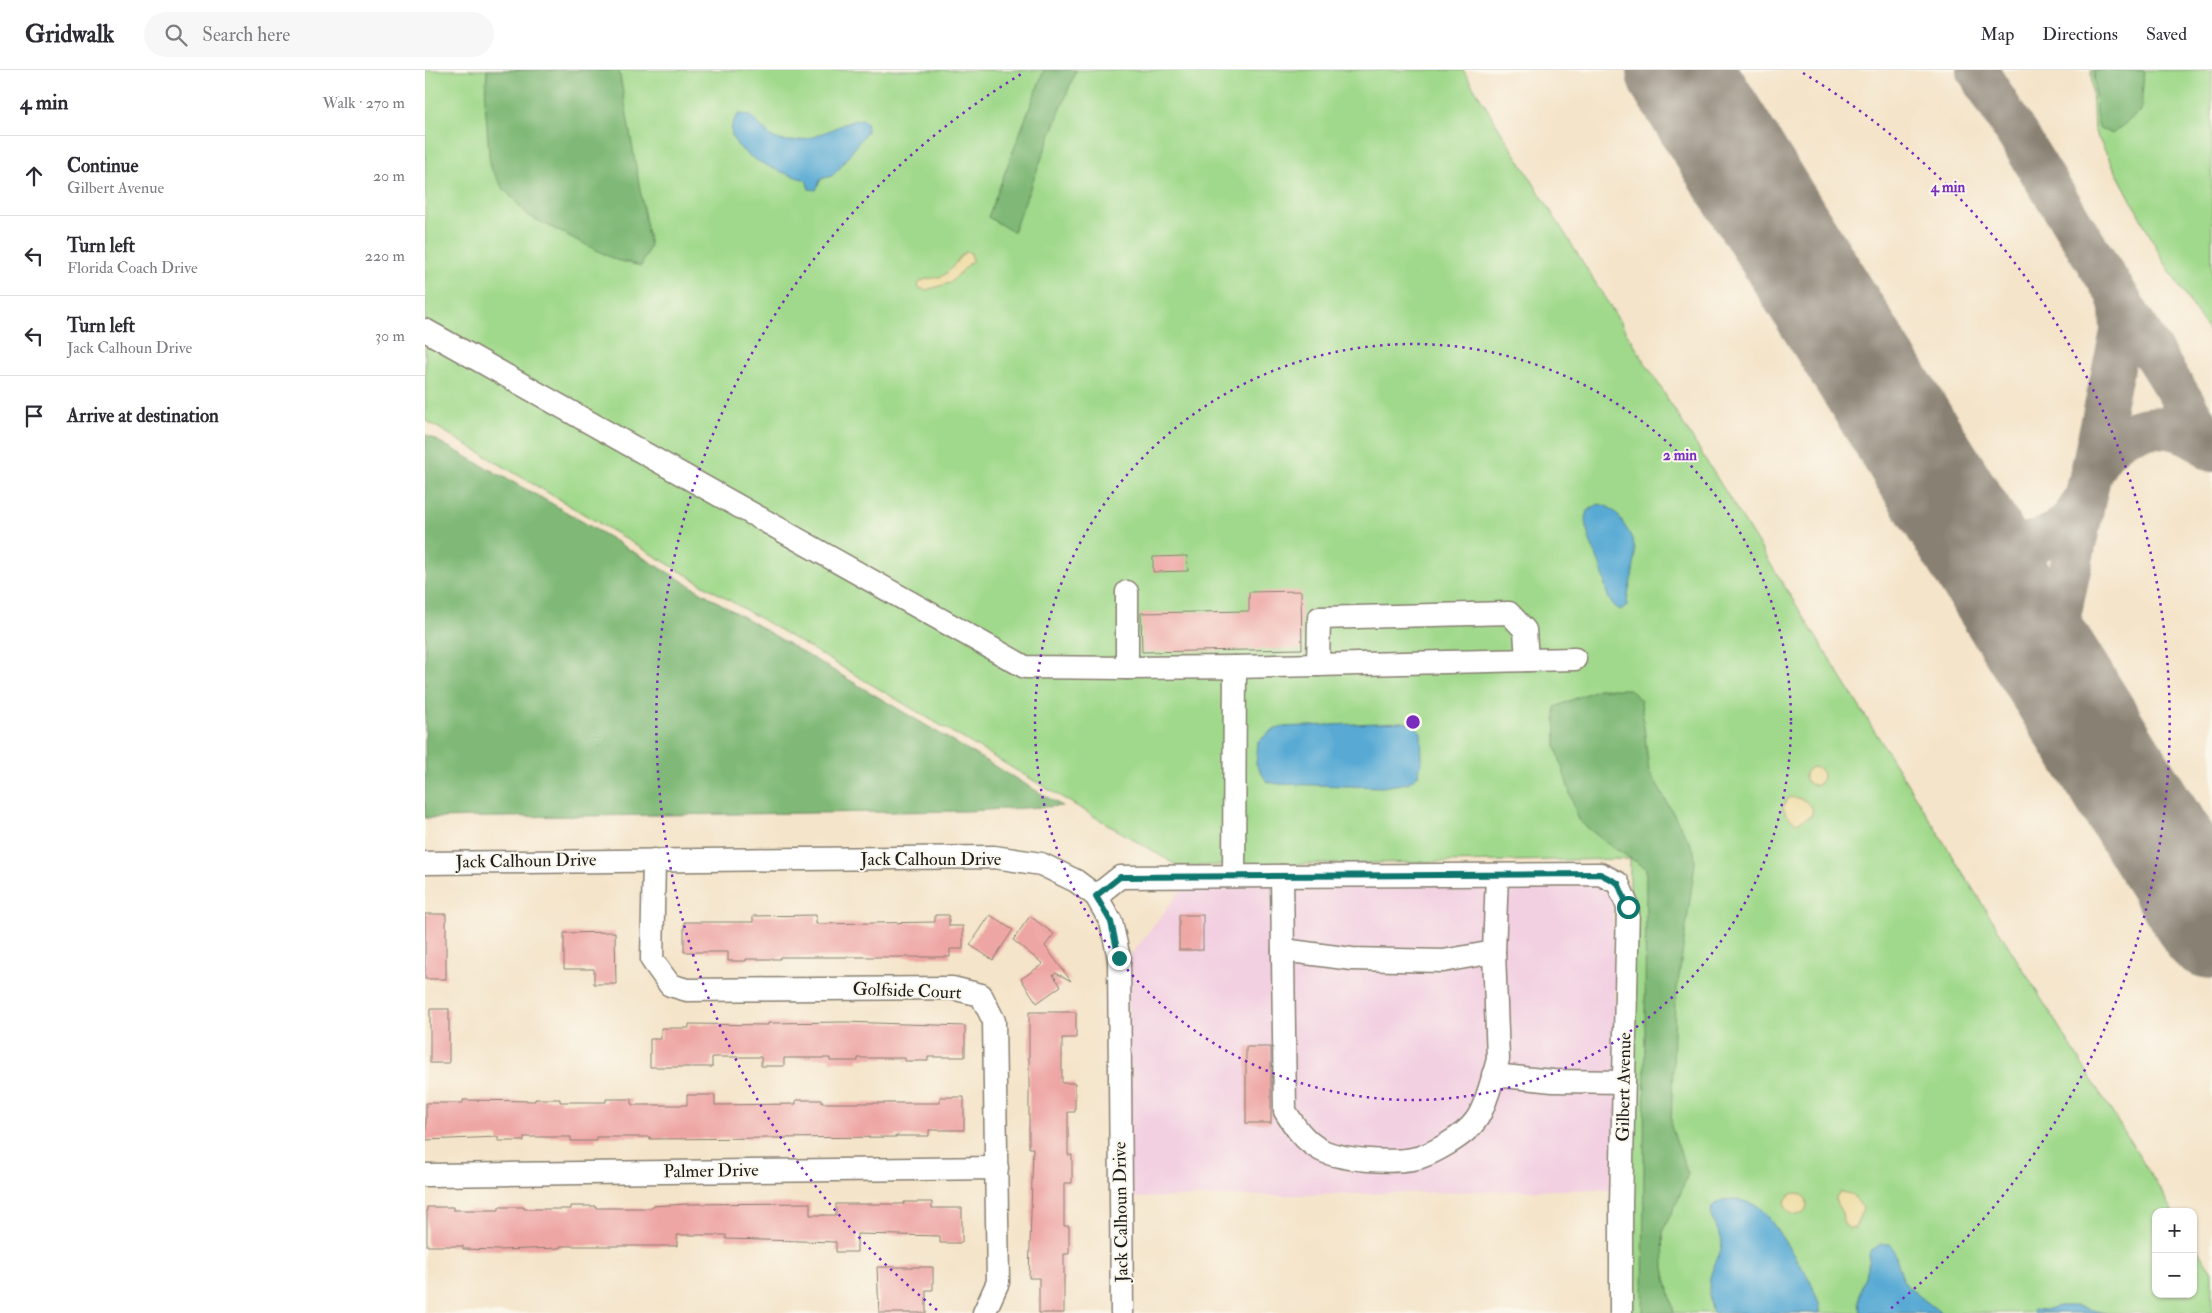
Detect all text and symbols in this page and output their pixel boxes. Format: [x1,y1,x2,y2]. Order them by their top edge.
search box [144,12,494,57]
text: Gridwalk [25,19,114,50]
icon: search [162,21,190,49]
text: Search here [202,23,290,47]
text: Map [1981,23,2014,46]
text: Directions [2042,23,2118,46]
text: Saved [2146,23,2187,46]
text: 4 min [20,89,68,116]
text: Walk · 270 m [323,93,405,113]
text: Continue [67,154,138,178]
icon: ahead [20,162,48,190]
text: 20 m [373,166,405,186]
text: Gilbert Avenue [67,178,164,198]
text: 4 min [1930,178,1966,197]
text: Turn left [67,234,135,258]
icon: left [20,242,48,270]
text: 220 m [365,246,405,266]
text: Florida Coach Drive [67,258,198,278]
text: Turn left [67,314,135,338]
icon: left [20,322,48,350]
text: 30 m [375,326,405,346]
text: Jack Calhoun Drive [67,338,192,358]
icon: arrive [20,402,48,430]
text: Arrive at destination [67,404,219,428]
text: 2 min [1663,446,1697,465]
centre of rings [1404,713,1422,731]
street label: Jack Calhoun Drive [454,848,597,874]
street label: Jack Calhoun Drive [860,848,1002,871]
route start [1617,896,1640,919]
route end [1108,947,1131,970]
street label: Golfside Court [852,978,962,1004]
street label: Gilbert Avenue [1612,1032,1636,1142]
street label: Jack Calhoun Drive [1108,1141,1134,1284]
street label: Palmer Drive [663,1159,759,1183]
map controls [2152,1208,2197,1298]
button: + [2152,1208,2197,1253]
button: − [2152,1253,2197,1298]

